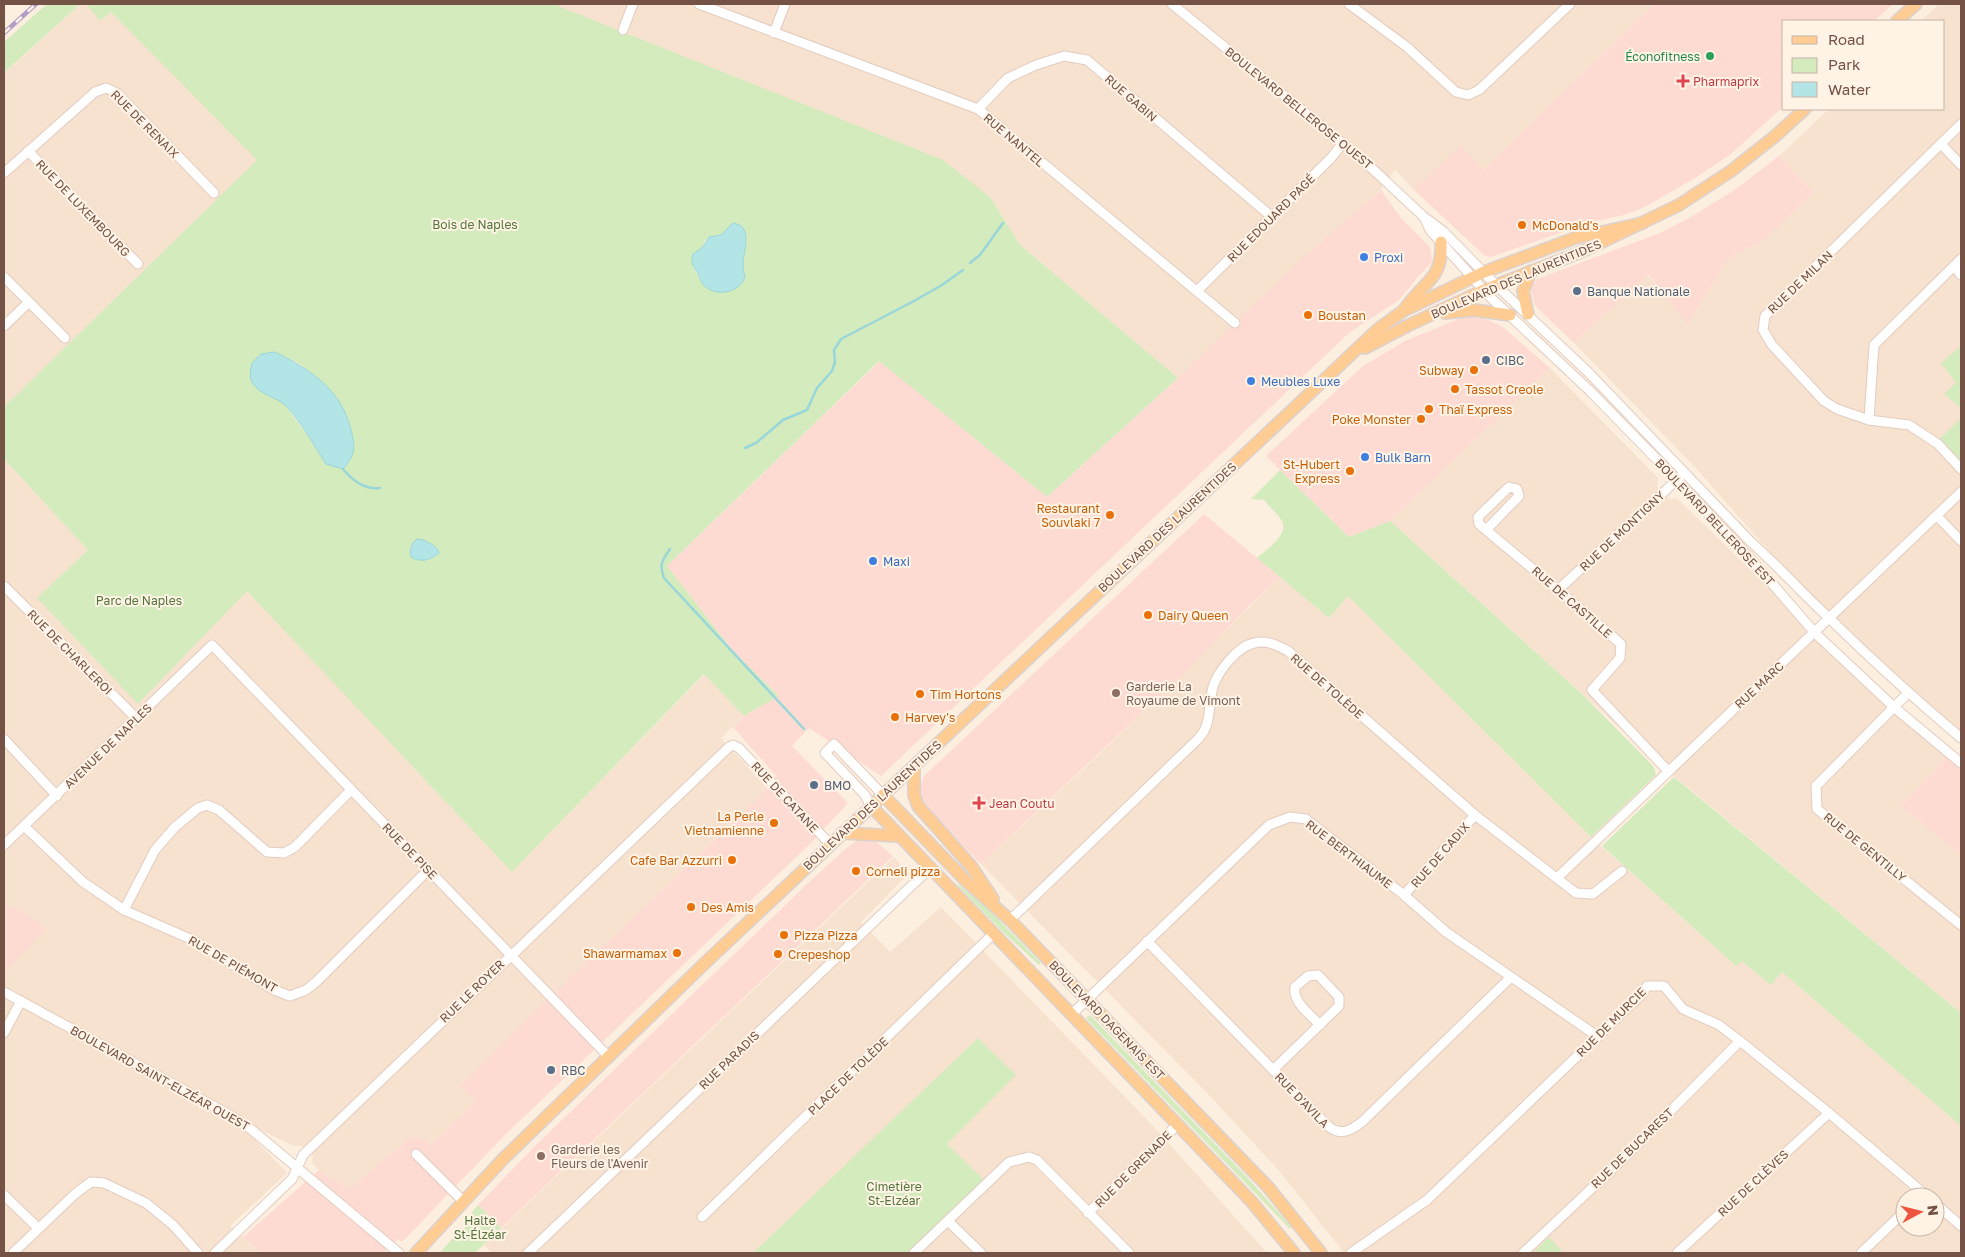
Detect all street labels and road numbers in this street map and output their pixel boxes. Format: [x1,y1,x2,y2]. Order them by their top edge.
street label: BOULEVARD BELLEROSE OUEST [1222,44,1376,173]
street label: RUE GABIN [1102,71,1160,125]
street label: RUE DE RENAIX [108,87,182,161]
street label: RUE NANTEL [980,110,1048,170]
street label: RUE DE LUXEMBOURG [33,156,133,260]
street label: RUE EDOUARD PAGÉ [1224,171,1318,265]
street label: BOULEVARD DES LAURENTIDES [1429,236,1604,322]
street label: RUE DE MILAN [1764,247,1836,317]
street label: BOULEVARD BELLEROSE EST [1652,455,1778,589]
street label: BOULEVARD DES LAURENTIDES [1095,459,1240,595]
street label: RUE DE MONTIGNY [1576,488,1668,574]
street label: RUE DE CASTILLE [1529,563,1615,641]
street label: RUE DE CHARLEROI [24,606,116,698]
street label: RUE DE TOLÈDE [1287,650,1367,722]
street label: RUE MARC [1731,658,1787,712]
street label: AVENUE DE NAPLES [61,700,155,792]
street label: BOULEVARD DES LAURENTIDES [800,737,945,873]
street label: RUE DE CATANE [748,758,822,836]
street label: RUE DE GENTILLY [1821,809,1910,885]
street label: RUE BERTHIAUME [1303,816,1395,892]
street label: RUE DE CADIX [1407,819,1473,891]
street label: RUE DE PISE [379,820,441,882]
street label: RUE DE PIÉMONT [186,932,281,996]
street label: RUE LE ROYER [437,956,507,1026]
street label: BOULEVARD DAGENAIS EST [1046,957,1168,1083]
street label: RUE DE MURCIE [1573,984,1649,1060]
street label: BOULEVARD SAINT-ELZÉAR OUEST [68,1022,253,1134]
street label: RUE PARADIS [696,1027,763,1093]
street label: PLACE DE TOLÈDE [805,1034,891,1118]
street label: RUE D'AVILA [1272,1069,1332,1131]
street label: RUE DE BUCAREST [1588,1104,1677,1191]
street label: RUE DE GRENADE [1091,1127,1175,1211]
street label: RUE DE CLÈVES [1714,1146,1792,1220]

